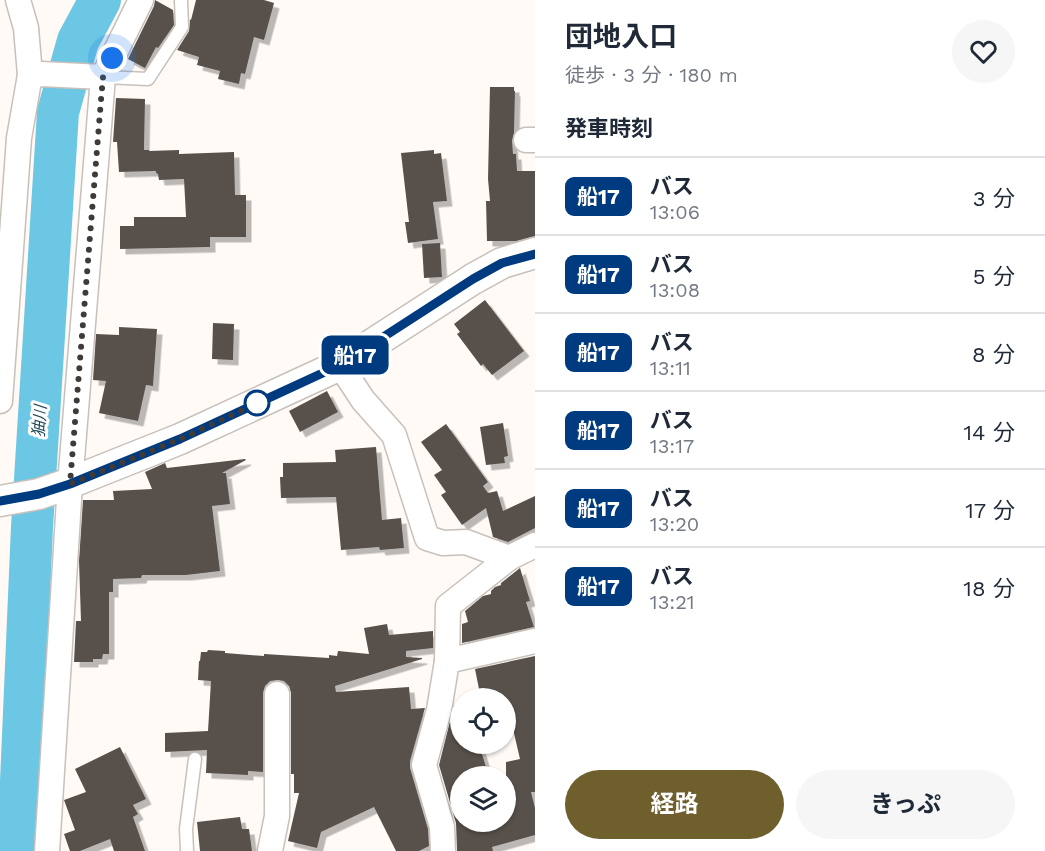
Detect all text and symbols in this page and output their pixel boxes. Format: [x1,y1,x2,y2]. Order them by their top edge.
text: 団地入口 [565,20,677,53]
button: heart [952,20,1015,83]
your location [97,43,127,73]
text: 徒歩 · 3 分 · 180 m [565,63,738,87]
text: 発車時刻 [565,116,653,141]
text: バス [650,174,694,199]
text: 船17 [577,184,620,209]
text: 3 分 [973,186,1015,211]
text: 13:06 [650,200,700,224]
text: バス [650,252,694,277]
text: 船17 [577,262,620,287]
text: 5 分 [973,264,1015,289]
text: 13:08 [650,278,700,302]
text: バス [650,330,694,355]
line badge: 船17 [320,336,389,374]
text: 船17 [577,340,620,365]
text: 8 分 [972,342,1015,367]
text: 船17 [334,343,376,368]
text: 13:11 [650,356,691,380]
unlabelled marker [244,390,270,416]
water label: 㹨川 [29,402,50,438]
text: バス [650,408,694,433]
text: 船17 [577,418,620,443]
text: 14 分 [963,420,1015,445]
text: 13:17 [650,434,694,458]
text: バス [650,486,694,511]
text: 船17 [577,496,620,521]
text: 17 分 [965,498,1015,523]
text: 13:20 [650,512,699,536]
text: バス [650,564,694,589]
text: 船17 [577,574,620,599]
text: 18 分 [963,576,1015,601]
text: 13:21 [650,590,695,614]
map controls [450,688,516,832]
button: locate [450,688,516,754]
button: layers [450,766,516,832]
button: 経路 [565,770,784,839]
button: きっぷ [796,770,1015,839]

